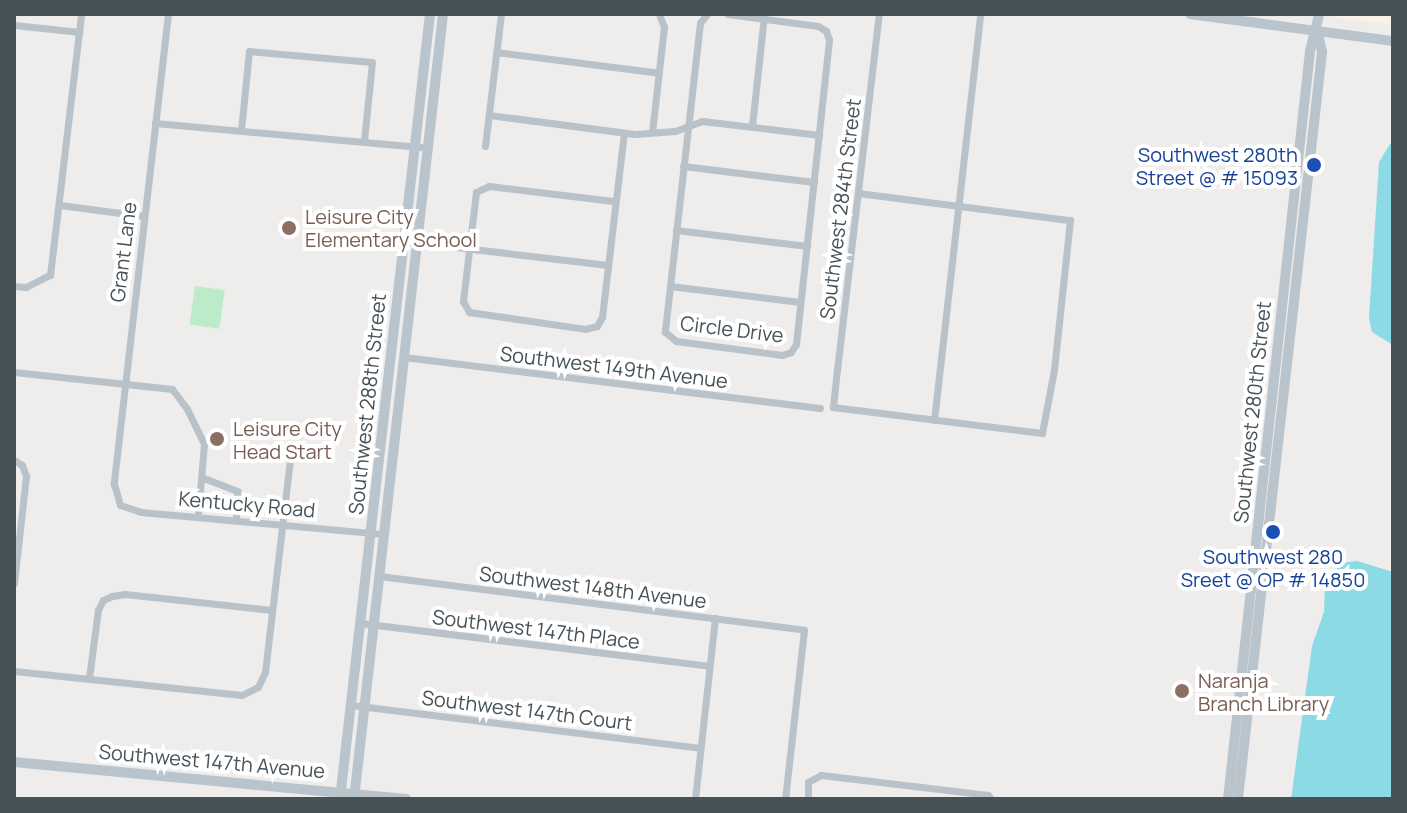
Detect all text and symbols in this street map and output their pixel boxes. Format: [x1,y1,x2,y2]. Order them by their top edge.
street label: Southwest 284th Street [815,97,865,321]
place label: Southwest 280th Street @ # 15093 [1136,142,1298,189]
marker: Southwest 280th Street @ # 15093 [1305,156,1323,174]
street label: Grant Lane [105,201,141,303]
place label: Leisure City Elementary School [305,204,477,251]
marker: Leisure City Elementary School [280,219,298,237]
street label: Southwest 288th Street [343,292,391,516]
street label: Southwest 280th Street [1228,300,1276,524]
street label: Circle Drive [679,311,785,347]
street label: Southwest 149th Avenue [499,341,729,393]
place label: Leisure City Head Start [233,416,342,463]
marker: Leisure City Head Start [208,430,226,448]
street label: Kentucky Road [178,486,316,522]
marker: Southwest 280 Sreet @ OP # 14850 [1264,523,1282,541]
place label: Southwest 280 Sreet @ OP # 14850 [1181,544,1365,591]
street label: Southwest 148th Avenue [478,561,708,613]
street label: Southwest 147th Place [431,604,641,654]
place label: Naranja Branch Library [1198,668,1329,715]
marker: Naranja Branch Library [1173,682,1191,700]
street label: Southwest 147th Court [420,685,634,735]
street label: Southwest 147th Avenue [98,739,326,783]

